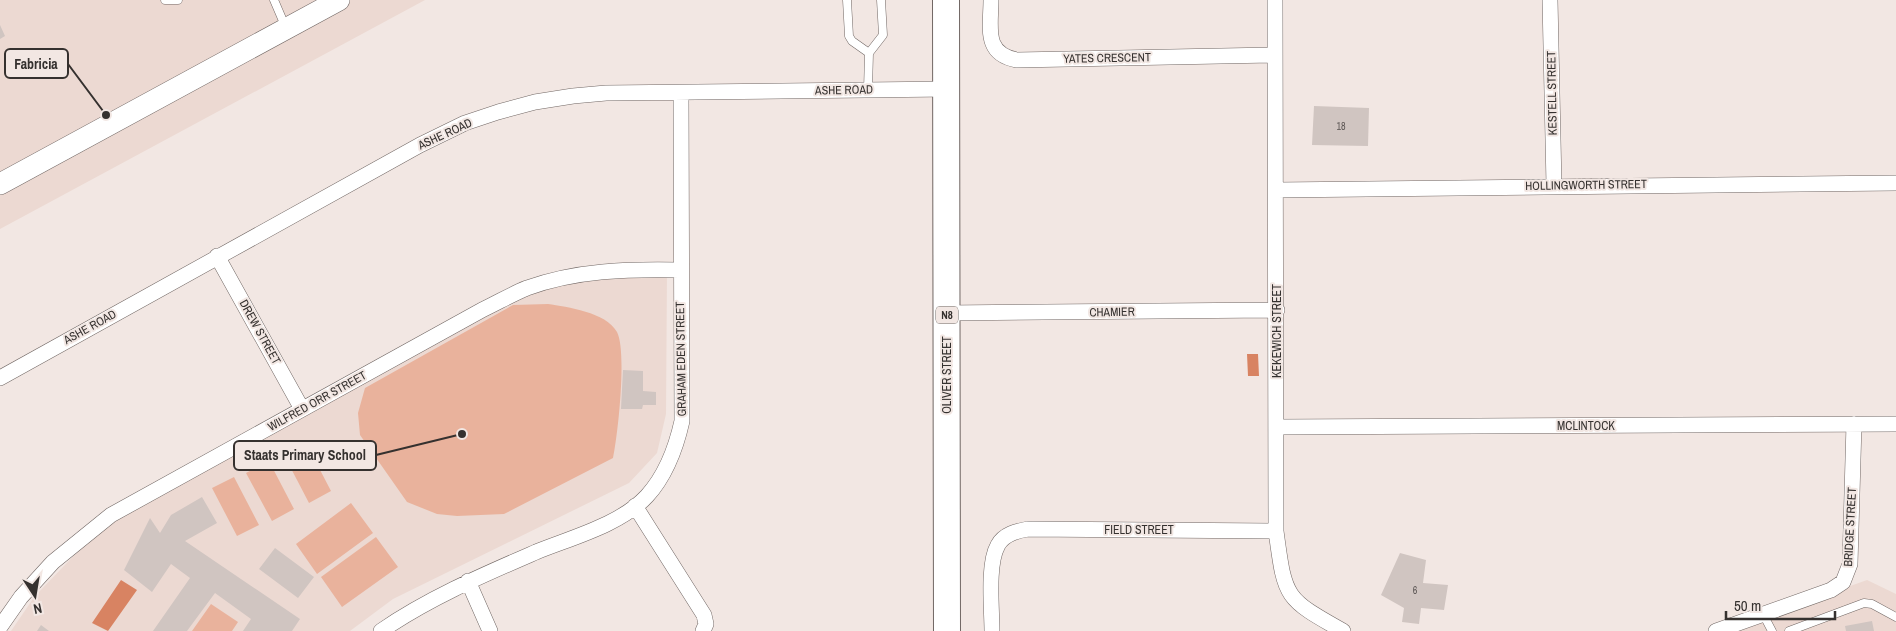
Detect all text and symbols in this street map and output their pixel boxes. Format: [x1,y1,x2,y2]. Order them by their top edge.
callout: Fabricia [5,49,68,78]
street label: YATES CRESCENT [1063,49,1151,67]
street label: KESTELL STREET [1543,51,1561,135]
text: Fabricia [14,55,58,73]
street label: ASHE ROAD [814,81,873,99]
street label: ASHE ROAD [414,115,475,154]
house number: 18 [1336,120,1346,133]
street label: HOLLINGWORTH STREET [1525,176,1647,194]
street label: KEKEWICH STREET [1269,284,1285,378]
street label: DREW STREET [236,297,284,367]
street label: GRAHAM EDEN STREET [672,301,690,417]
street label: CHAMIER [1089,304,1135,320]
street label: ASHE ROAD [60,306,119,349]
road number: N8 [936,306,958,324]
street label: OLIVER STREET [939,336,955,414]
street label: WILFRED ORR STREET [265,367,369,435]
street label: MCLINTOCK [1557,418,1615,434]
callout: Staats Primary School [234,441,376,470]
text: Staats Primary School [244,446,366,464]
street label: BRIDGE STREET [1840,487,1860,567]
street label: FIELD STREET [1104,522,1174,538]
north arrow [10,571,60,621]
house number: 6 [1413,584,1418,597]
scale bar [1726,588,1835,620]
text: 50 m [1734,595,1761,616]
text: N [32,599,44,618]

